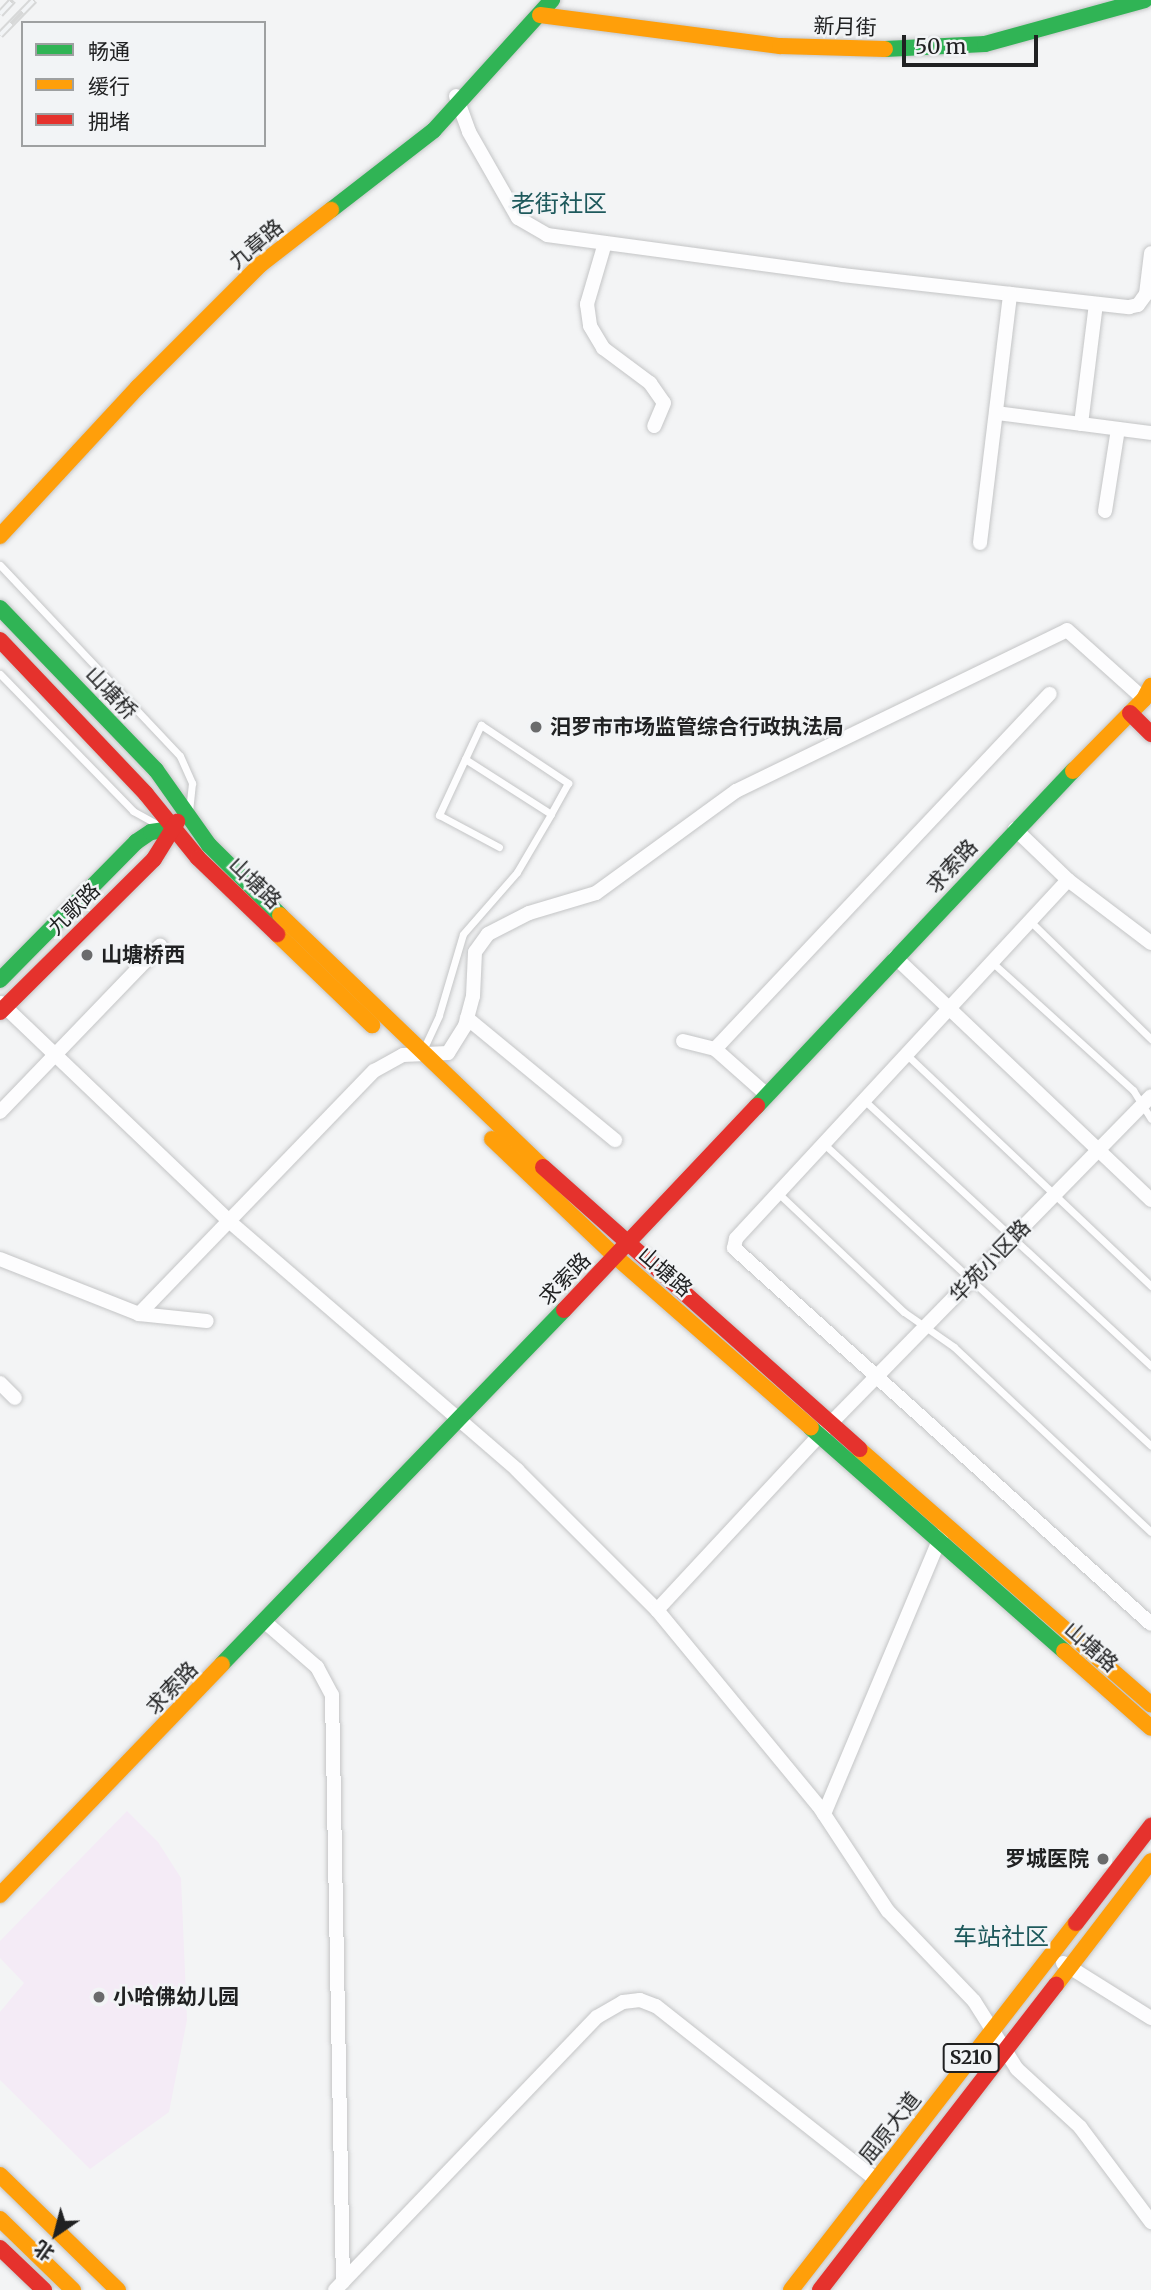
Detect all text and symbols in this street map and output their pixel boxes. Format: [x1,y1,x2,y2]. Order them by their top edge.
street label: 新月街 [813,13,877,41]
legend [21,21,266,147]
scale bar [906,21,1042,65]
text: 50 m [915,33,966,60]
text: 畅通 [88,38,130,65]
text: 缓行 [88,73,130,100]
text: 拥堵 [88,108,130,135]
district label: 老街社区 [511,190,607,218]
street label: 九章路 [224,214,288,274]
street label: 山塘桥 [80,662,142,724]
place label: 汨罗市市场监管综合行政执法局 [550,714,844,740]
marker: 汨罗市市场监管综合行政执法局 [528,719,544,735]
street label: 求索路 [921,834,983,898]
street label: 山塘路 [224,852,286,914]
street label: 九歌路 [43,878,105,940]
place label: 山塘桥西 [101,942,185,968]
marker: 山塘桥西 [79,947,95,963]
street label: 华苑小区路 [944,1214,1036,1308]
street label: 山塘路 [633,1242,697,1302]
street label: 求索路 [534,1248,596,1310]
street label: 山塘路 [1059,1617,1123,1677]
street label: 求索路 [141,1657,203,1719]
place label: 罗城医院 [1005,1846,1089,1872]
marker: 罗城医院 [1095,1851,1111,1867]
district label: 车站社区 [953,1923,1049,1951]
place label: 小哈佛幼儿园 [113,1984,239,2010]
marker: 小哈佛幼儿园 [91,1989,107,2005]
road number: S210 [941,2042,1001,2074]
street label: 屈原大道 [854,2087,926,2169]
north arrow [21,2199,91,2269]
text: 北 [29,2236,59,2266]

